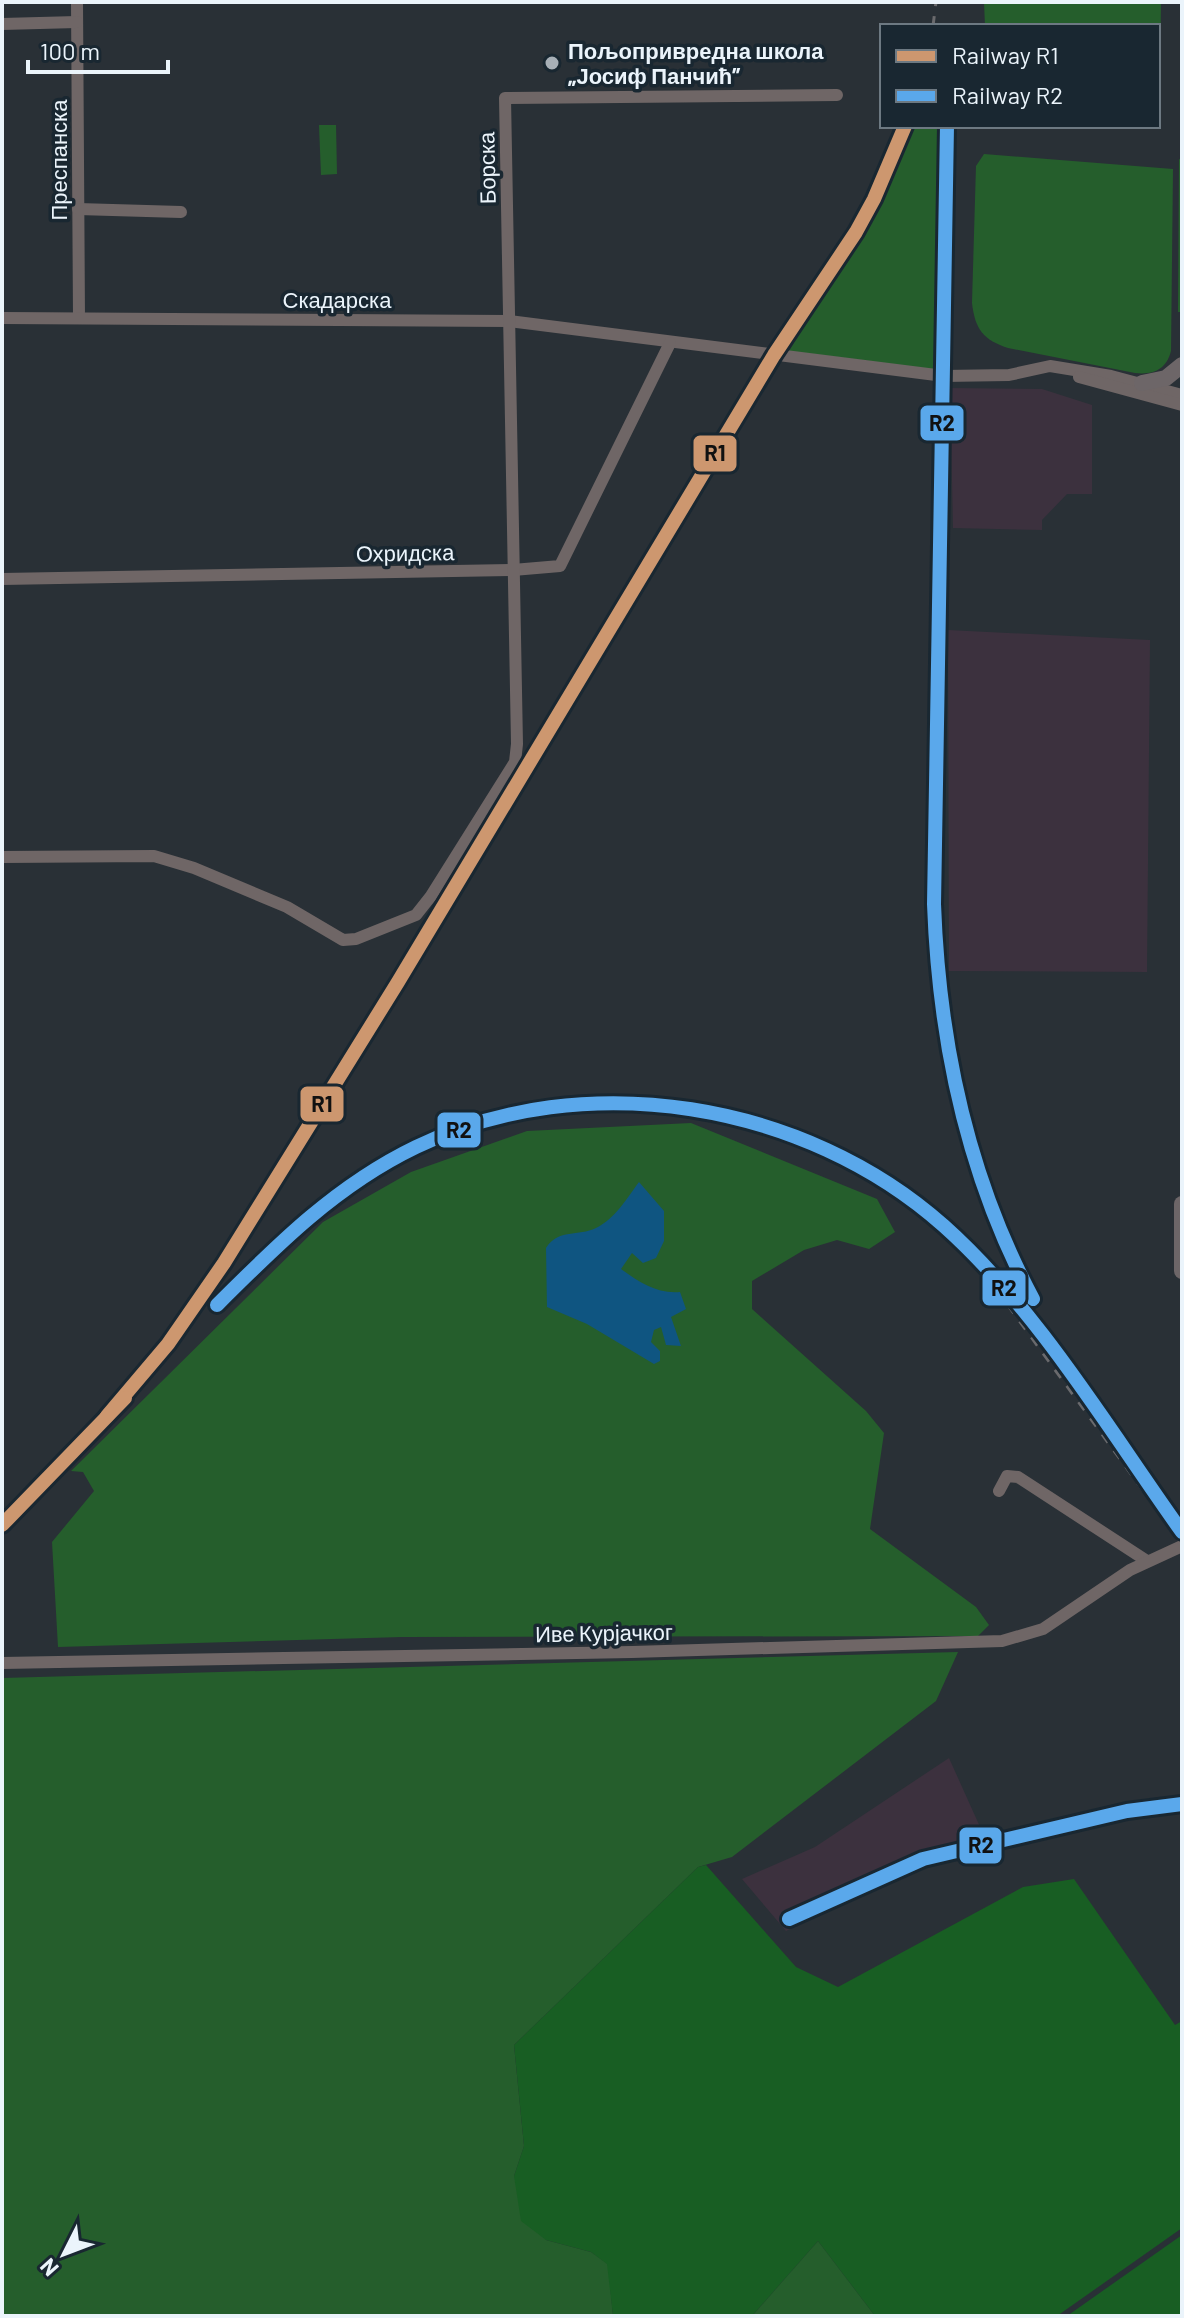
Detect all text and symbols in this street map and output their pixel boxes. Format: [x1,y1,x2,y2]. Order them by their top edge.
scale bar [28,24,168,74]
legend [880,24,1160,128]
text: 100 m [40,36,100,65]
place label: Пољопривредна школа „Јосиф Панчић” [568,37,824,89]
text: Railway R1 [952,40,1059,69]
marker: Пољопривредна школа „Јосиф Панчић” [543,54,561,72]
text: Railway R2 [952,80,1063,109]
street label: Преспанска [45,99,72,220]
street label: Борска [472,131,501,204]
street label: Скадарска [283,286,392,313]
line badge: R2 [919,404,965,442]
text: R2 [929,409,955,435]
line badge: R1 [692,434,738,473]
text: R1 [704,439,726,465]
street label: Охридска [355,538,455,567]
line badge: R1 [299,1085,345,1123]
text: R1 [311,1090,333,1116]
line badge: R2 [436,1111,482,1149]
text: R2 [446,1116,472,1142]
line badge: R2 [981,1269,1027,1307]
text: R2 [991,1274,1017,1300]
street label: Иве Курјачког [535,1618,673,1647]
line badge: R2 [958,1826,1003,1865]
text: R2 [968,1831,994,1857]
north arrow [24,2214,104,2294]
text: N [34,2254,63,2282]

